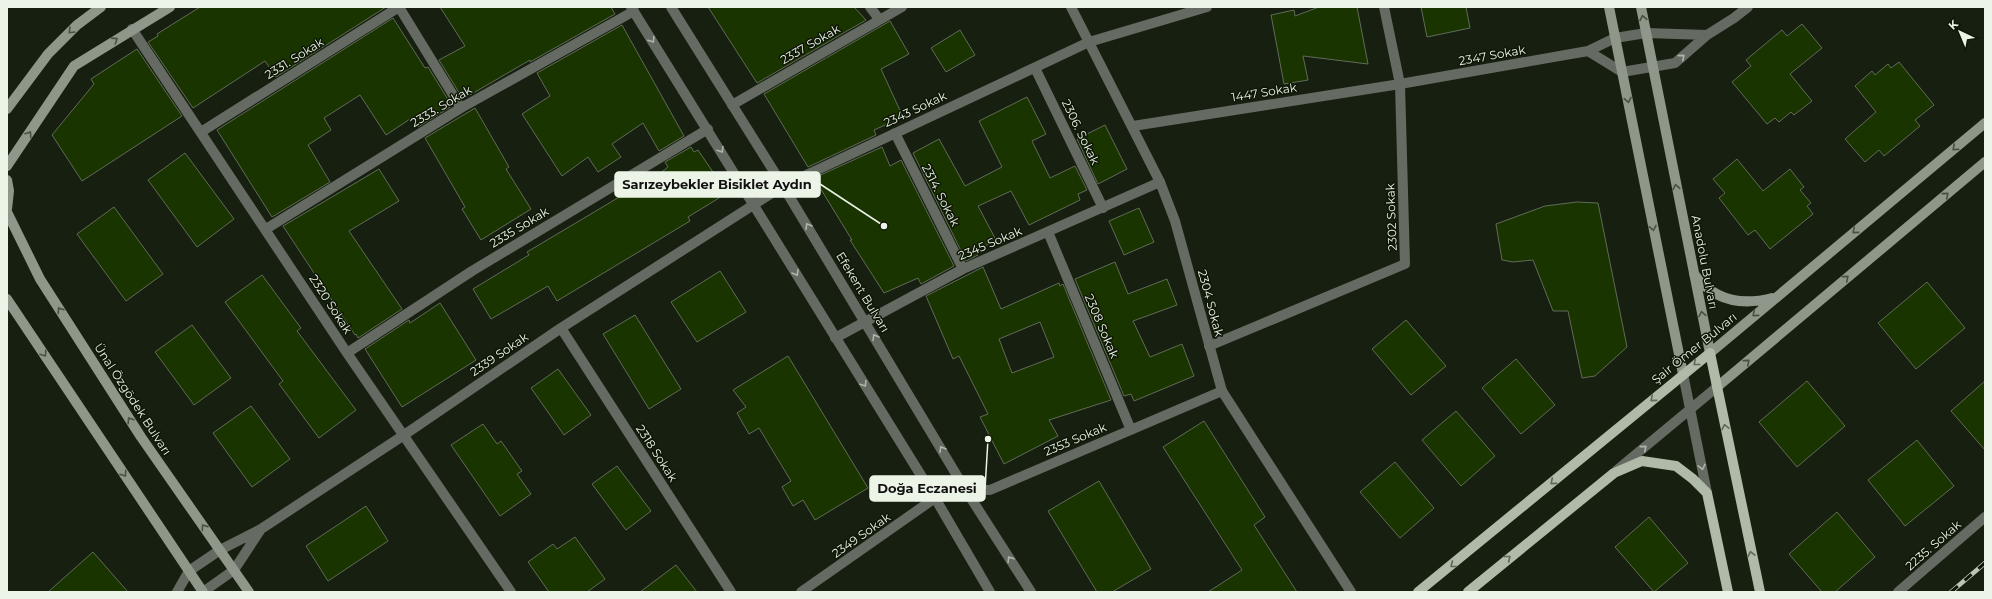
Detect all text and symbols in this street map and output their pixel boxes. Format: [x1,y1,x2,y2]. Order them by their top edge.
north arrow [1940,12,1980,52]
one-way arrow [1639,15,1647,21]
text: K [1945,16,1961,33]
street label: 2337 Sokak [777,20,843,67]
one-way arrow [68,26,76,34]
street label: 2331. Sokak [262,34,327,82]
one-way arrow [647,36,654,43]
one-way arrow [110,38,117,45]
street label: 2347 Sokak [1458,42,1527,68]
one-way arrow [1678,54,1685,61]
street label: 1447 Sokak [1230,79,1299,105]
street label: 2333. Sokak [408,81,475,130]
street label: 2343 Sokak [881,88,949,130]
street label: 2306. Sokak [1059,97,1104,168]
one-way arrow [1623,97,1631,103]
one-way arrow [25,132,32,139]
one-way arrow [1952,143,1960,150]
one-way arrow [716,146,723,153]
street label: 2314. Sokak [919,161,963,229]
callout: Sarızeybekler Bisiklet Aydın [615,172,820,197]
text: Sarızeybekler Bisiklet Aydın [622,176,812,192]
street label: 2302 Sokak [1382,182,1400,251]
one-way arrow [1673,184,1681,190]
one-way arrow [1941,192,1948,199]
street label: 2335 Sokak [487,203,552,251]
street label: Anadolu Bulvarı [1689,214,1721,310]
one-way arrow [805,223,812,230]
street label: 2345 Sokak [956,223,1025,263]
one-way arrow [1649,225,1657,231]
one-way arrow [1853,227,1860,234]
street label: Efekent Bulvarı [833,249,893,335]
street label: 2304 Sokak [1195,268,1227,339]
one-way arrow [791,269,798,276]
street label: 2320 Sokak [306,272,356,337]
one-way arrow [1842,276,1849,283]
street label: 2308 Sokak [1082,292,1123,361]
one-way arrow [57,307,64,314]
street label: Şair Ömer Bulvarı [1648,309,1740,387]
one-way arrow [1753,310,1760,317]
one-way arrow [1698,311,1707,318]
street label: 2339 Sokak [467,329,532,379]
one-way arrow [872,334,880,341]
street label: Ünal Özgödek Bulvarı [91,340,175,458]
one-way arrow [39,350,47,357]
one-way arrow [1694,359,1701,366]
one-way arrow [1742,360,1749,367]
one-way arrow [859,380,867,387]
one-way arrow [1650,394,1658,401]
one-way arrow [127,417,134,424]
street label: 2353 Sokak [1042,419,1109,459]
street label: 2318 Sokak [633,422,681,485]
one-way arrow [1721,423,1730,430]
one-way arrow [1639,445,1646,452]
one-way arrow [939,446,946,453]
one-way arrow [1697,464,1705,470]
one-way arrow [120,470,127,477]
callout: Doğa Eczanesi [870,476,985,501]
one-way arrow [1550,478,1558,485]
text: Doğa Eczanesi [877,480,977,496]
street label: 2349 Sokak [829,509,894,561]
street label: 2235. Sokak [1902,516,1965,573]
one-way arrow [202,524,209,531]
one-way arrow [1748,551,1756,557]
one-way arrow [1007,556,1015,563]
one-way arrow [1504,556,1511,563]
one-way arrow [1450,560,1457,567]

